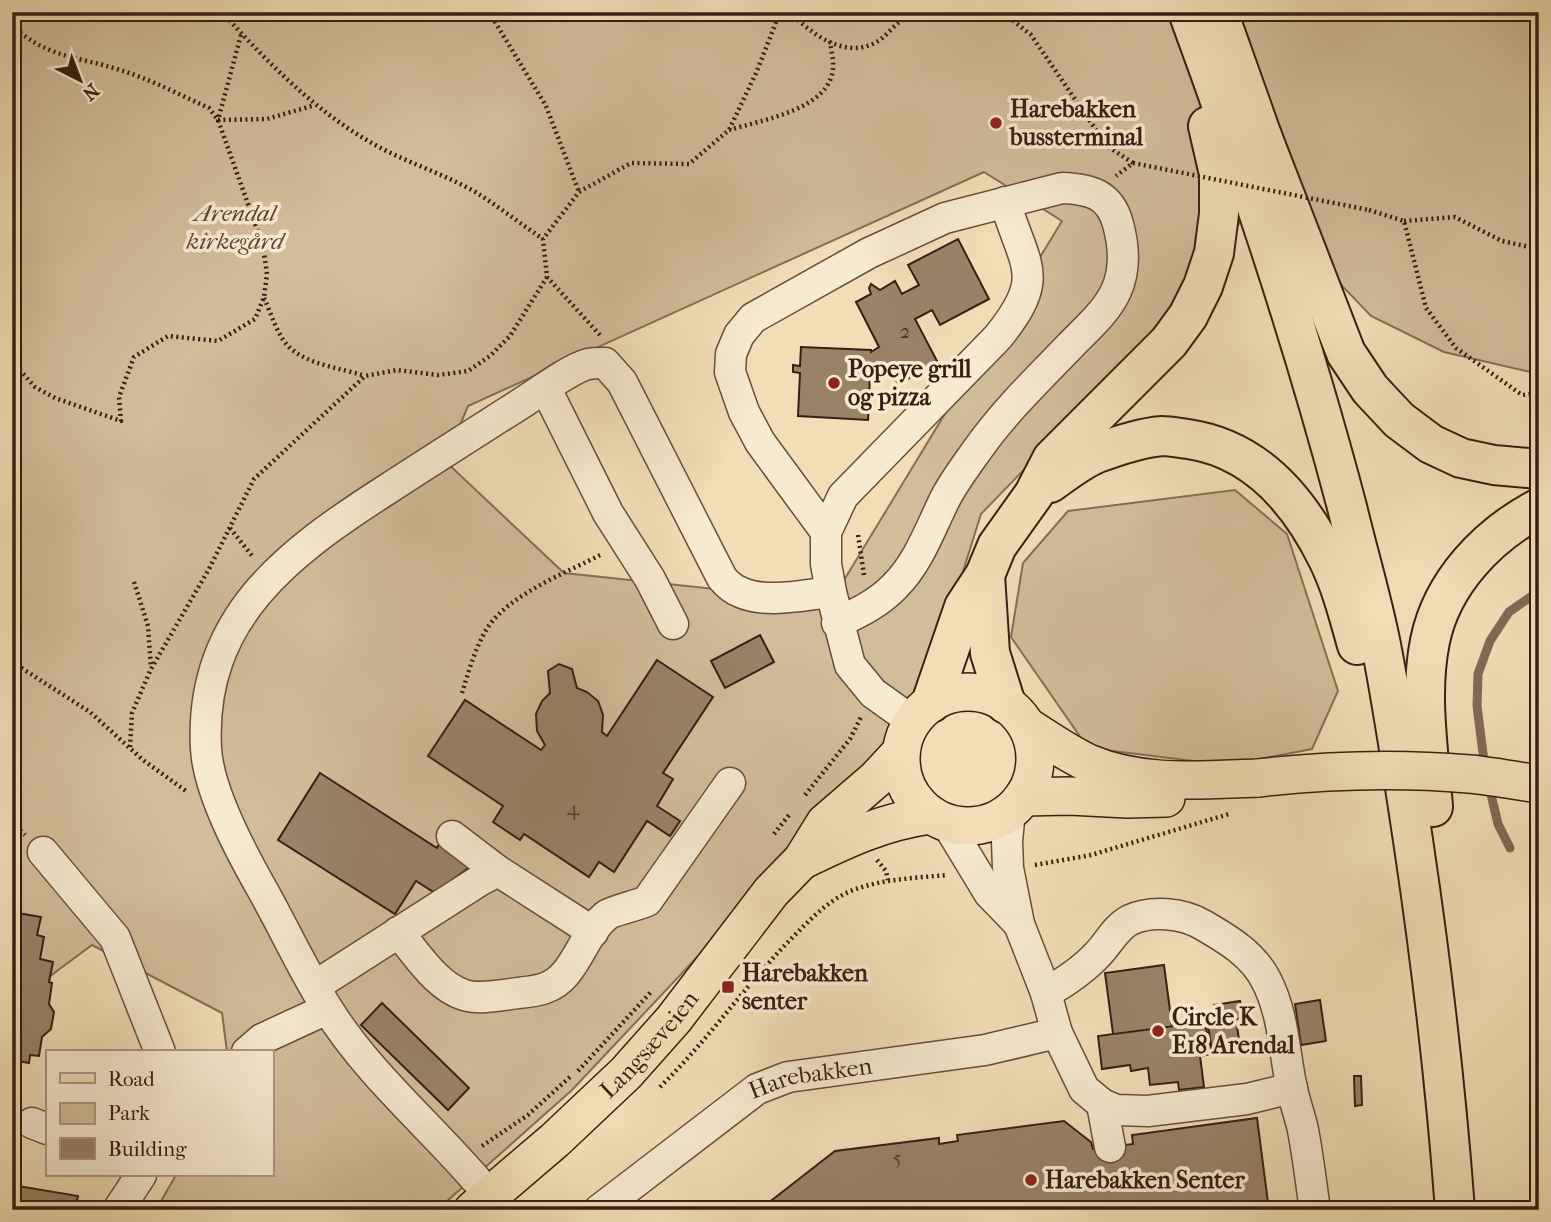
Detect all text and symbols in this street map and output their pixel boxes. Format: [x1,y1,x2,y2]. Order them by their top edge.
north arrow [46,46,116,116]
text: N [78,79,103,105]
place label: Harebakken bussterminal [1009,95,1143,151]
marker: Harebakken bussterminal [988,115,1004,131]
park label: Arendal kirkegård [186,199,286,255]
house number: 2 [900,319,911,343]
place label: Popeye grill og pizza [848,355,972,411]
marker: Popeye grill og pizza [826,375,842,391]
house number: 4 [567,796,580,820]
place label: Harebakken senter [742,959,869,1015]
marker: Harebakken senter [720,979,736,995]
street label: Langsæveien [594,985,704,1104]
place label: Circle K E18 Arendal [1172,1003,1295,1059]
marker: Circle K E18 Arendal [1150,1023,1166,1039]
legend [46,1050,273,1176]
street label: Harebakken [745,1052,874,1105]
text: Road [108,1067,155,1091]
text: Park [108,1101,150,1125]
text: Building [108,1137,187,1161]
house number: 5 [892,1146,902,1170]
place label: Harebakken Senter [1045,1166,1245,1194]
marker: Harebakken Senter [1023,1172,1039,1188]

